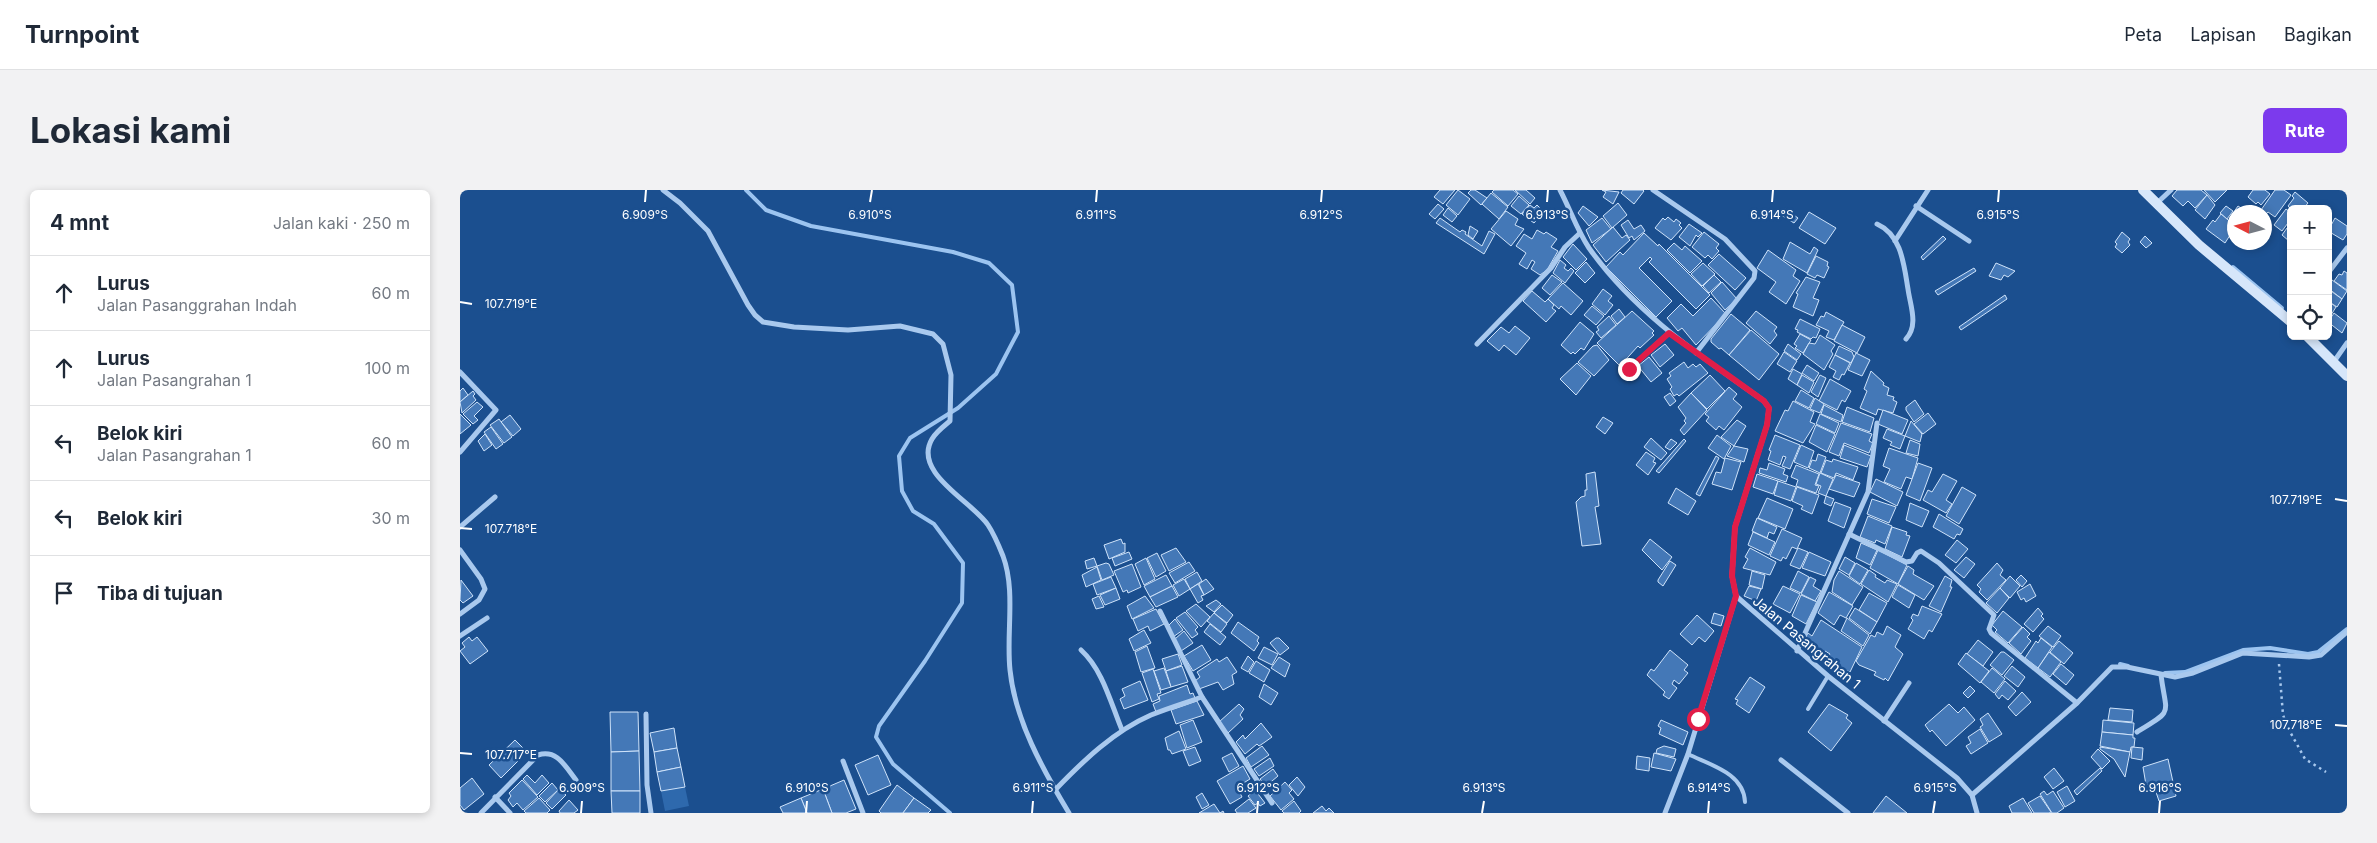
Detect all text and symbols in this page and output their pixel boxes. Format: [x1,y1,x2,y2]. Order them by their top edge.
text: Turnpoint [25,20,139,49]
text: Peta [2124,24,2162,45]
text: Lapisan [2190,24,2256,45]
text: Bagikan [2284,24,2352,45]
button: Rute [2263,108,2347,153]
text: Lokasi kami [30,109,231,151]
north arrow [2227,205,2272,250]
map controls [2287,205,2332,340]
button: + [2287,205,2332,250]
text: 6.909°S [622,207,668,222]
text: 6.910°S [848,207,892,222]
text: 6.911°S [1076,207,1117,222]
text: 6.912°S [1299,207,1343,222]
text: 6.913°S [1525,207,1569,222]
text: 6.914°S [1750,207,1794,222]
text: 6.915°S [1976,207,2020,222]
text: 4 mnt [50,210,109,235]
text: Jalan kaki · 250 m [273,213,410,233]
button: − [2287,250,2332,295]
text: Lurus [97,272,150,295]
icon: ahead [50,279,78,307]
text: 60 m [371,283,410,303]
text: Jalan Pasanggrahan Indah [97,295,297,315]
button: locate [2287,295,2332,340]
text: 107.719°E [485,296,537,311]
text: Lurus [97,347,150,370]
icon: ahead [50,354,78,382]
text: 100 m [365,358,410,378]
route end [1618,358,1641,381]
text: Jalan Pasangrahan 1 [97,370,252,390]
text: Belok kiri [97,422,182,445]
icon: left [50,429,78,457]
text: 60 m [371,433,410,453]
text: Jalan Pasangrahan 1 [97,445,252,465]
text: 107.719°E [2270,492,2322,507]
icon: left [50,504,78,532]
text: Belok kiri [97,507,182,530]
text: 30 m [372,508,410,528]
text: 107.718°E [485,521,537,536]
icon: arrive [50,579,78,607]
text: Tiba di tujuan [97,582,223,605]
street label: Jalan Pasangrahan 1 [1750,592,1864,692]
route start [1687,708,1710,731]
text: 107.718°E [2270,717,2322,732]
text: 107.717°E [485,747,537,762]
text: 6.909°S [559,780,605,795]
text: 6.910°S [785,780,829,795]
text: 6.911°S [1013,780,1054,795]
text: 6.912°S [1236,780,1280,795]
text: 6.913°S [1462,780,1506,795]
text: 6.914°S [1687,780,1731,795]
text: 6.915°S [1913,780,1957,795]
text: 6.916°S [2138,780,2182,795]

